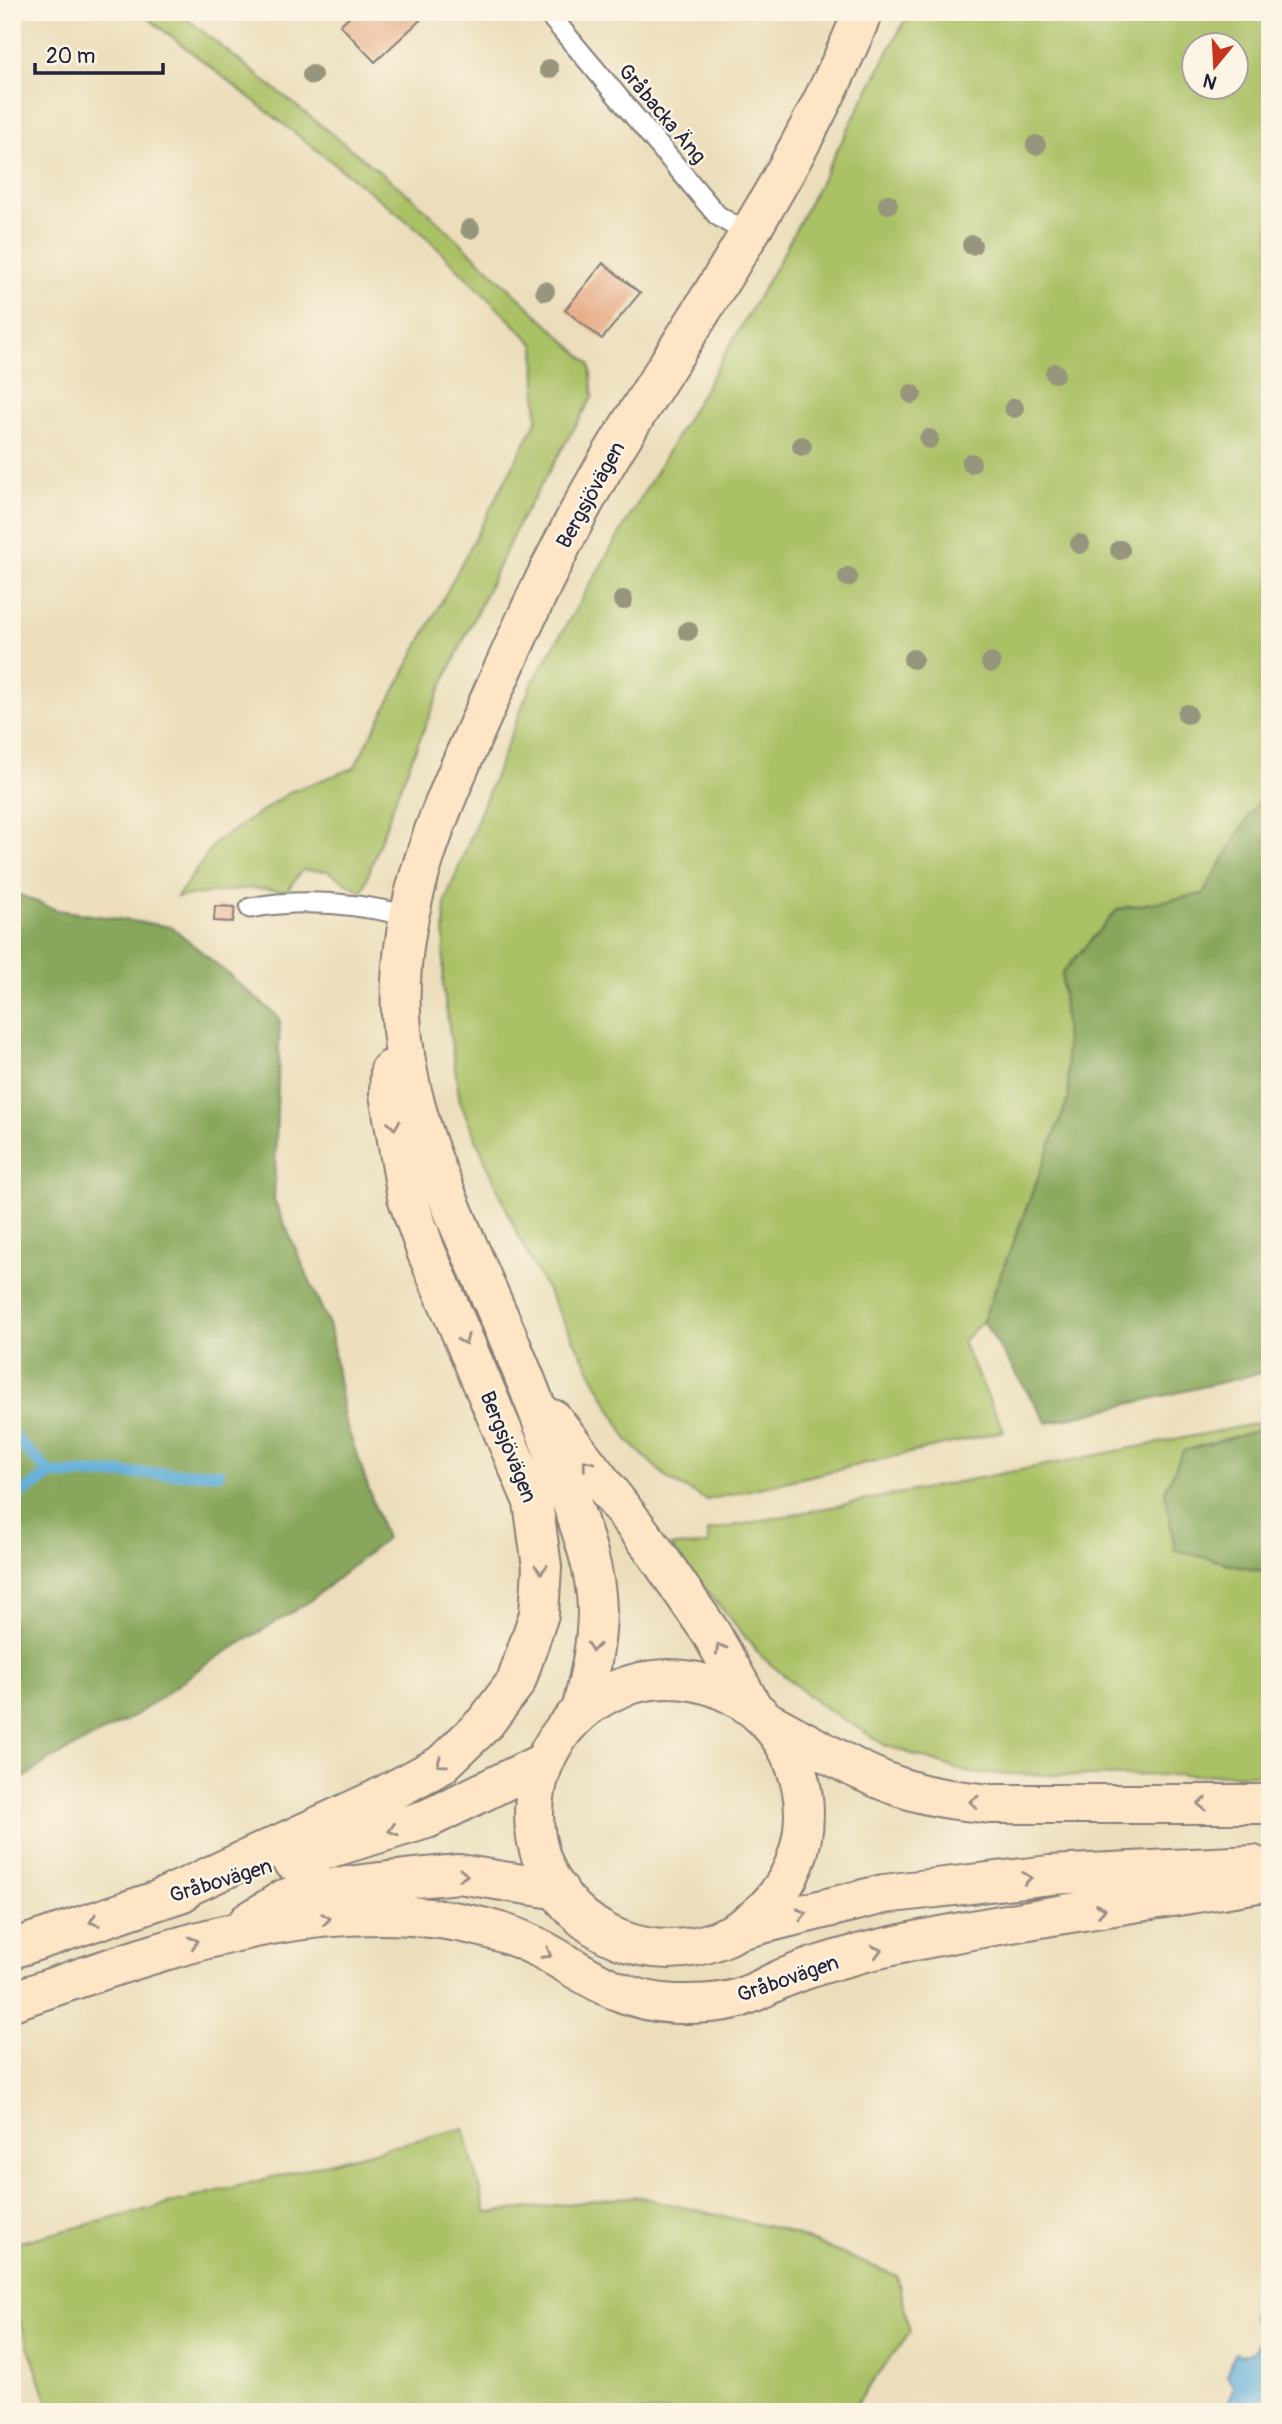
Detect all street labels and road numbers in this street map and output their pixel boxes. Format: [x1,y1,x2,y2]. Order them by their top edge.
street label: Gråbacka Äng [612,58,712,170]
street label: Bergsjövägen [551,437,631,553]
street label: Bergsjövägen [473,1387,543,1507]
street label: Gråbovägen [167,1853,275,1909]
street label: Gråbovägen [734,1949,842,2009]

